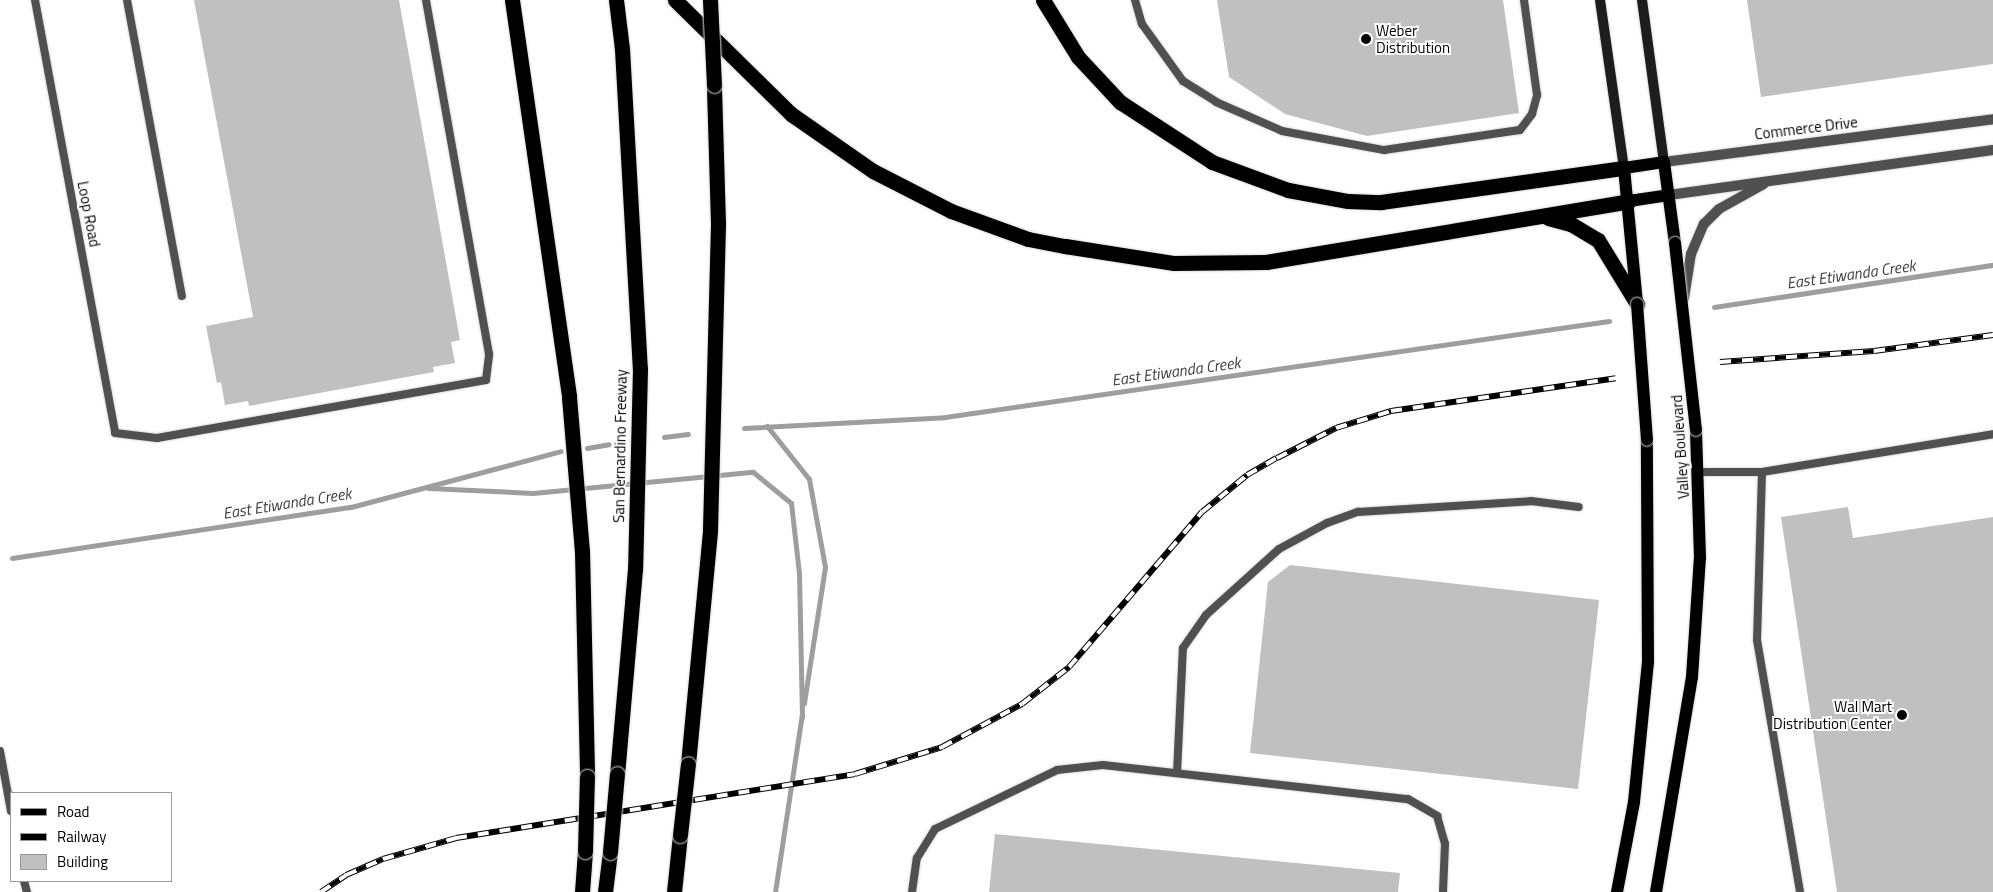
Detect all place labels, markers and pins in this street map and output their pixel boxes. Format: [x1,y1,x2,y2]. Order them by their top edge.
place label: Weber Distribution [1376,21,1450,56]
marker: Weber Distribution [1360,33,1372,45]
place label: Wal Mart Distribution Center [1773,697,1892,732]
marker: Wal Mart Distribution Center [1896,709,1908,721]

